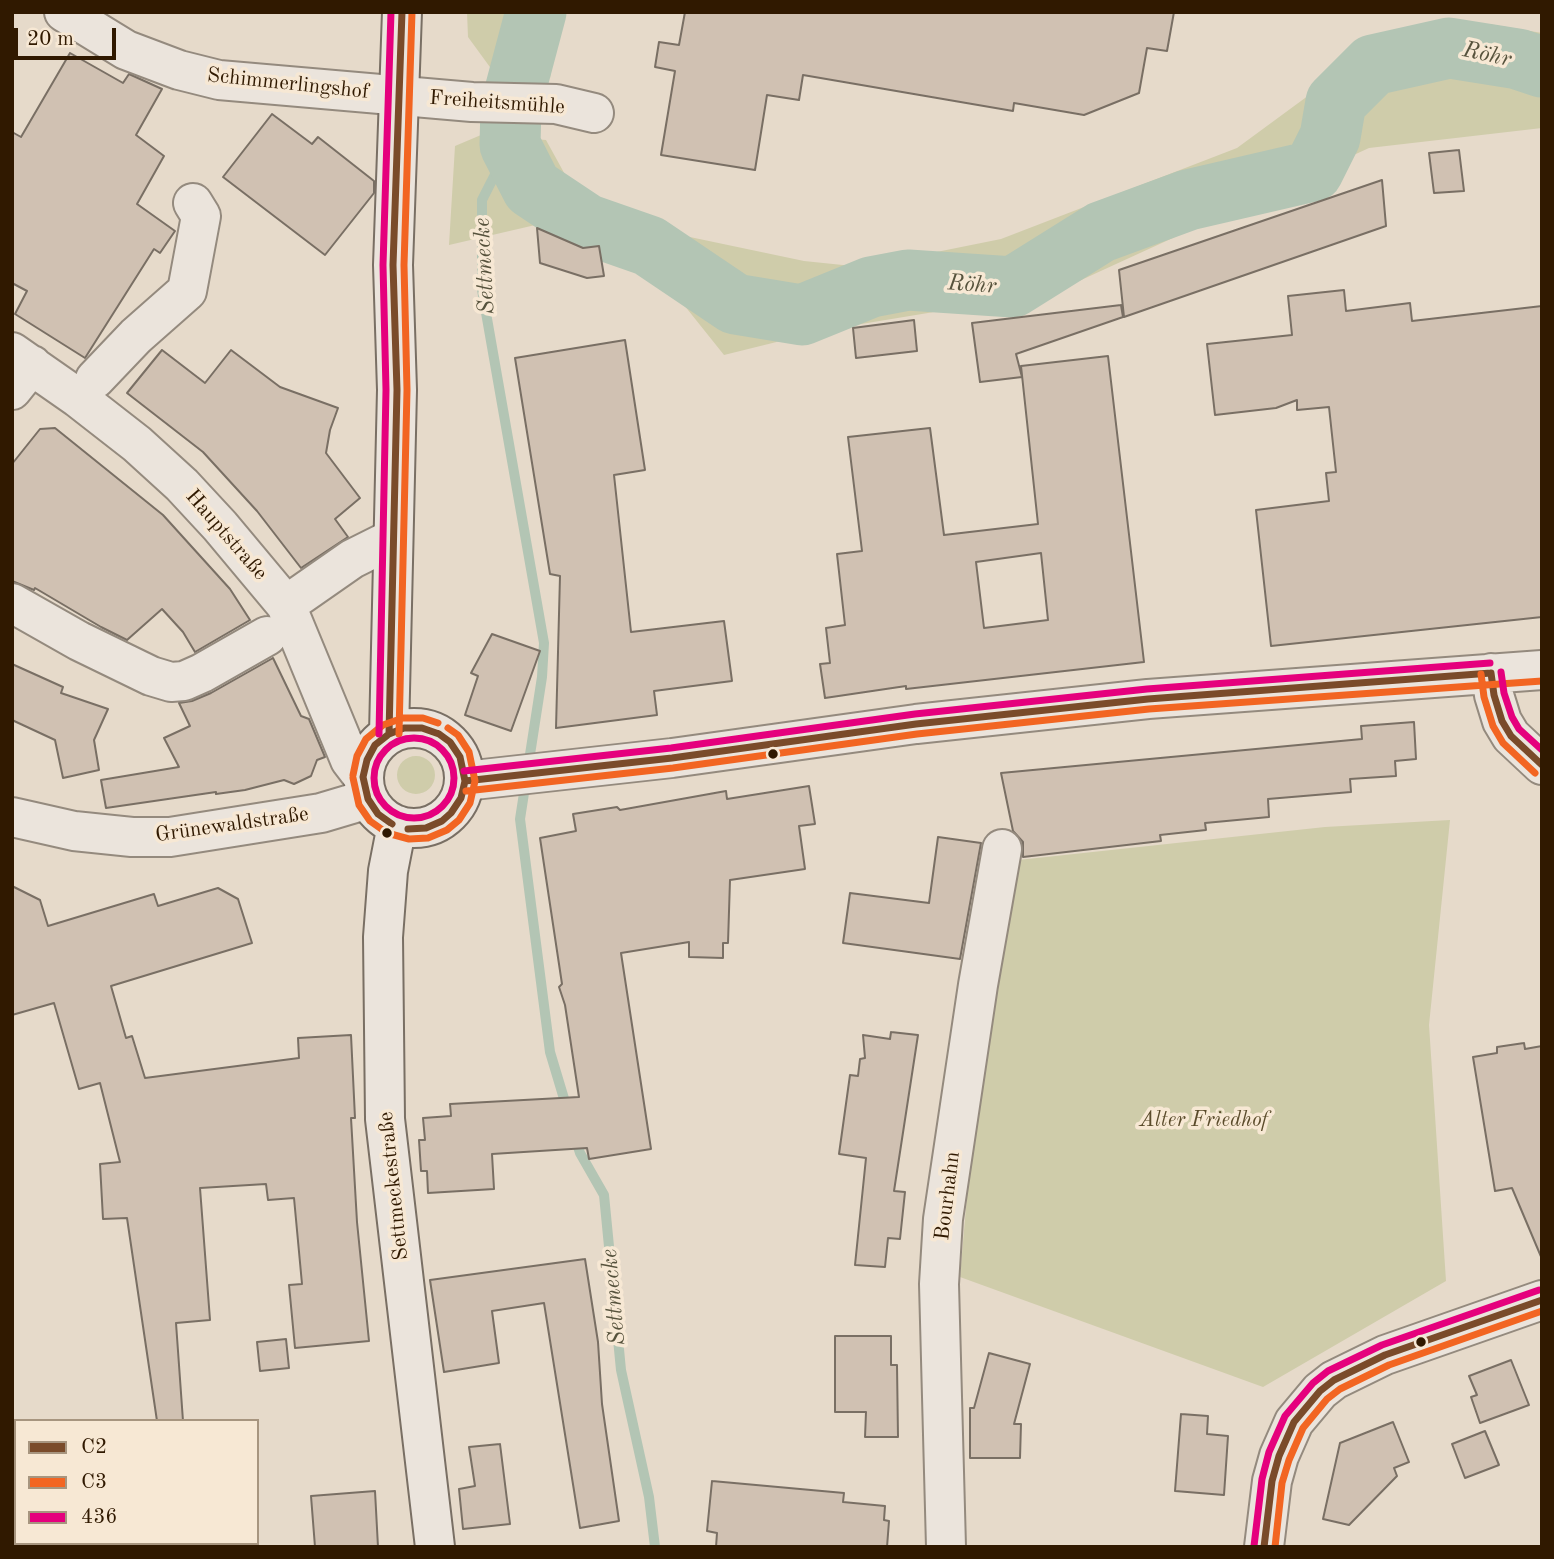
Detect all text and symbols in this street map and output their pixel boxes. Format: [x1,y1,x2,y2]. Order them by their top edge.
scale bar [18,14,119,58]
text: 20 m [27,29,74,50]
water label: Röhr [1460,36,1514,74]
street label: Schimmerlingshof [206,63,370,105]
street label: Freiheitsmühle [428,86,566,120]
water label: Settmecke [469,217,501,315]
water label: Röhr [947,270,997,300]
street label: Hauptstraße [180,484,272,586]
unlabelled marker [766,747,780,761]
street label: Grünewaldstraße [154,802,310,848]
unlabelled marker [380,826,394,840]
park label: Alter Friedhof [1140,1107,1268,1133]
street label: Settmeckestraße [374,1110,414,1262]
street label: Bourhahn [930,1150,966,1242]
water label: Settmecke [596,1248,632,1346]
unlabelled marker [1414,1335,1428,1349]
legend [14,1419,259,1545]
text: C2 [81,1437,107,1458]
text: C3 [81,1472,107,1493]
text: 436 [81,1507,118,1528]

